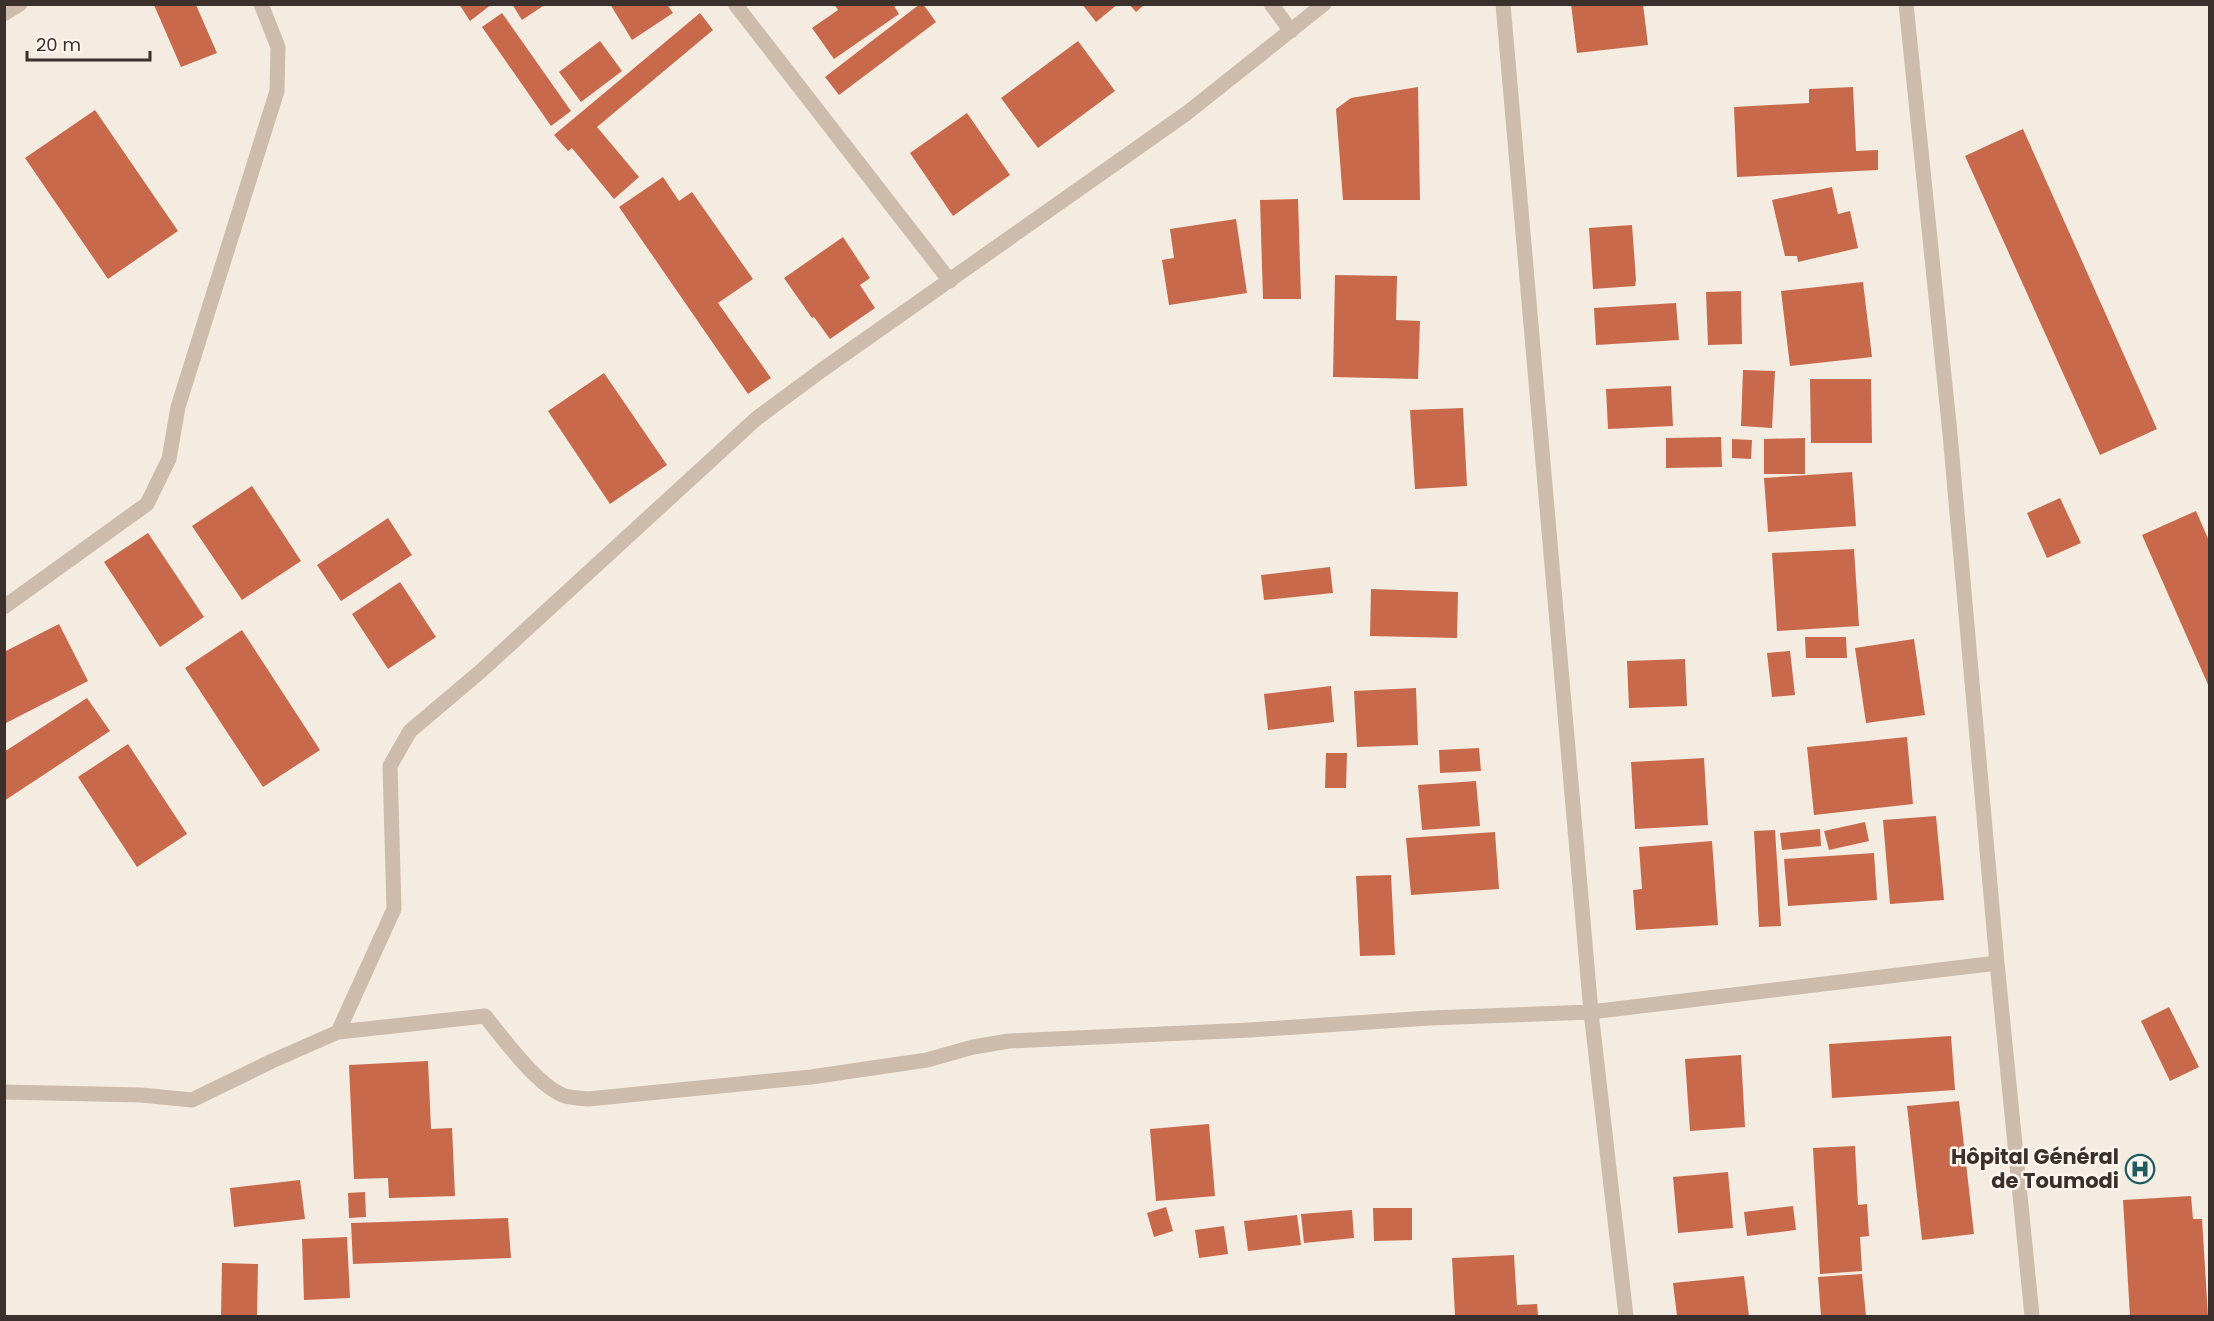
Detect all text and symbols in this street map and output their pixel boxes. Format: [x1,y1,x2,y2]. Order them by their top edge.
scale bar [27,24,150,62]
text: 20 m [36,32,81,57]
place label: Hôpital Général de Toumodi [1951,1142,2119,1195]
hospital icon: Hôpital Général de Toumodi [2124,1153,2156,1185]

